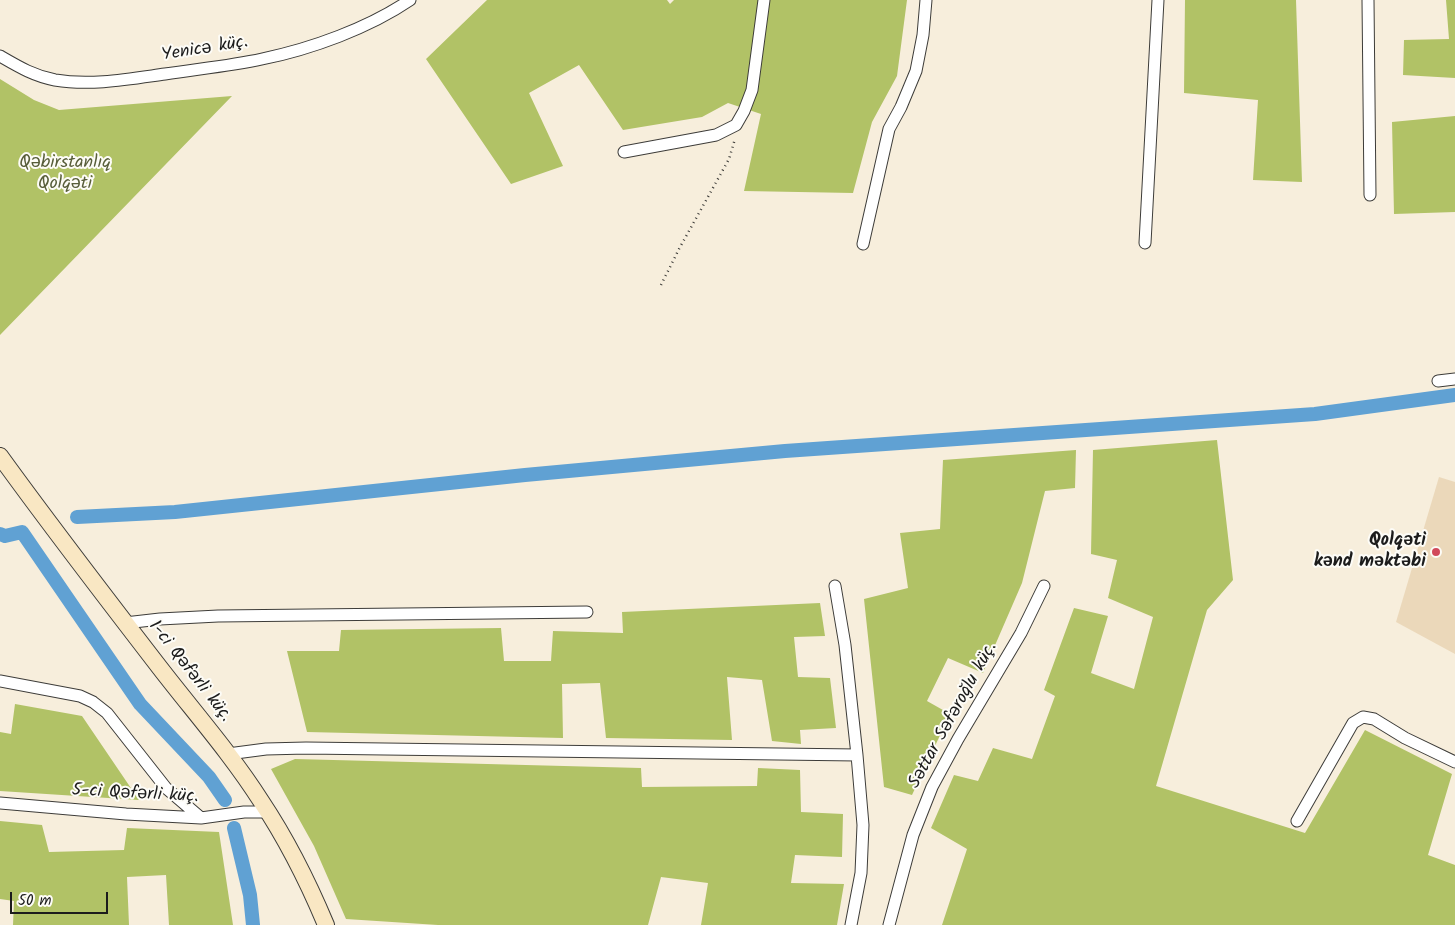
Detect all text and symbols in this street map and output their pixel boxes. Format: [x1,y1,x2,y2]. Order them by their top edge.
street label: Yenicə küç. [160,33,250,67]
park label: Qəbirstanlıq Qolqəti [19,153,111,195]
place label: Qolqəti kənd məktəbi [1314,531,1426,574]
marker: Qolqəti kənd məktəbi [1430,546,1442,558]
street label: 1-ci Qəfərli küç. [143,617,235,727]
street label: Səttar Səfəroğlu küç. [905,639,1003,793]
street label: 5-ci Qəfərli küç. [71,781,199,809]
scale bar [12,882,110,914]
text: 50 m [18,889,52,913]

